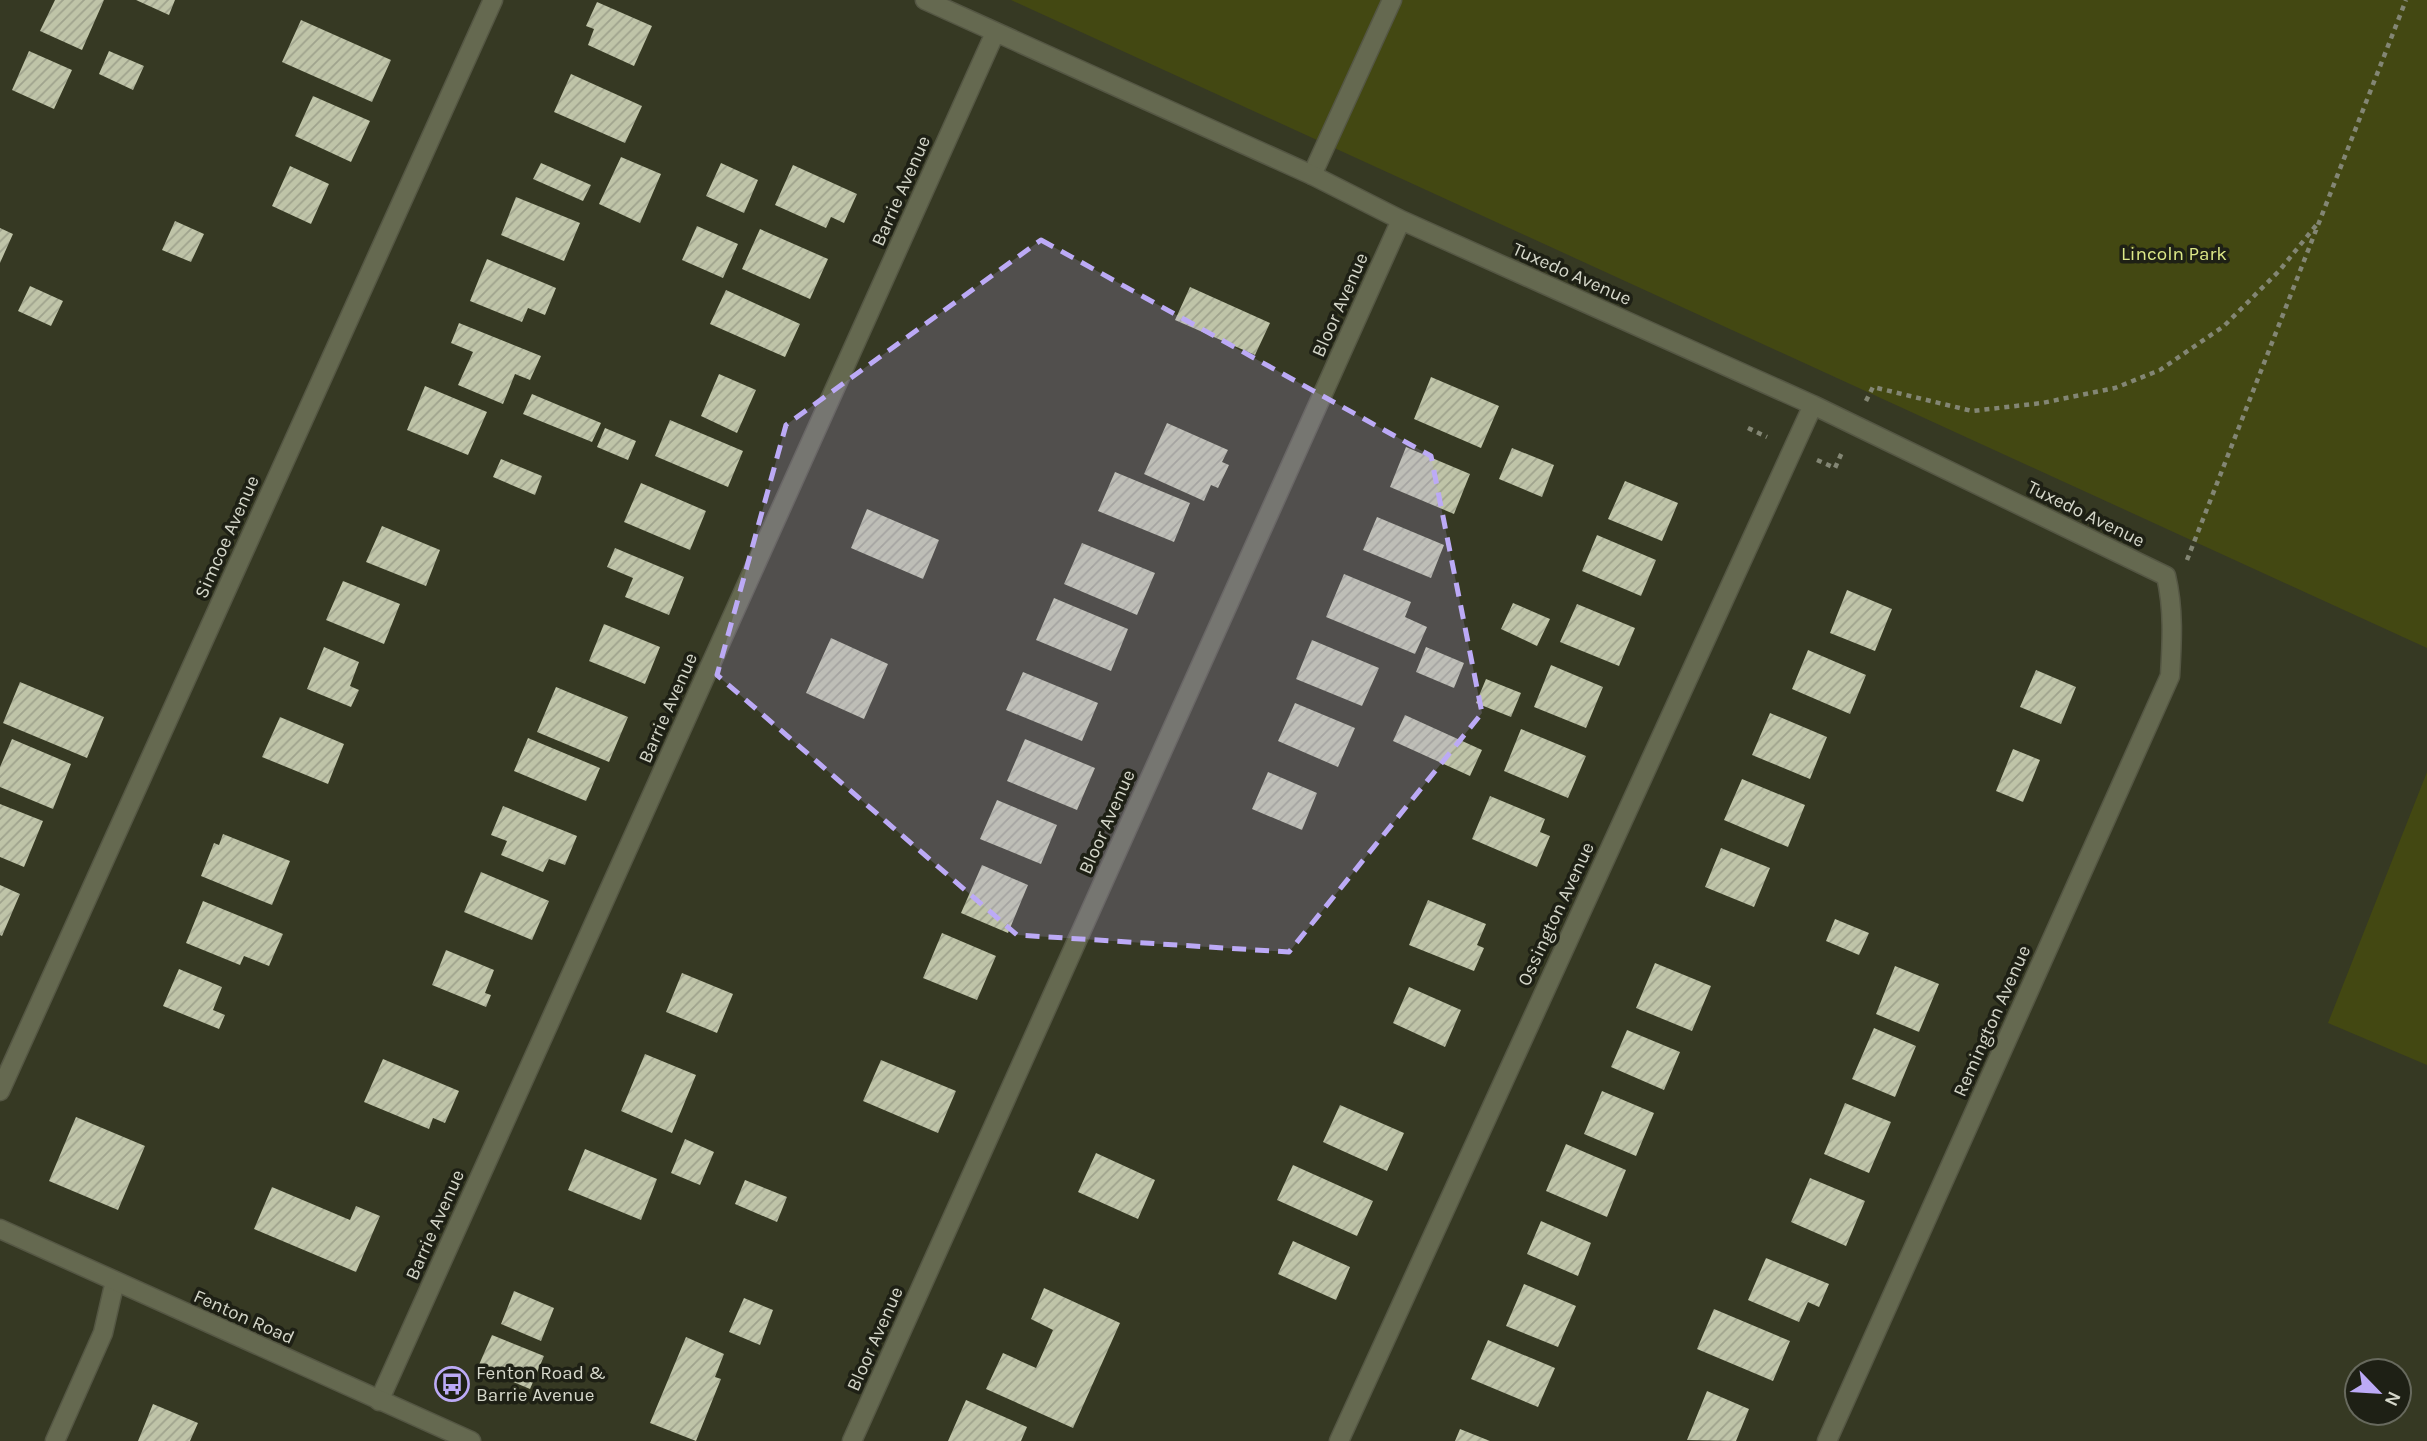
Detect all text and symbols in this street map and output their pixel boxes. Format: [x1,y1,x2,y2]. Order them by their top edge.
street label: Barrie Avenue [867,132,935,250]
street label: Tuxedo Avenue [1509,238,1635,310]
park label: Lincoln Park [2121,243,2227,265]
street label: Bloor Avenue [1307,249,1373,361]
street label: Simcoe Avenue [190,472,264,602]
street label: Tuxedo Avenue [2024,476,2148,552]
street label: Barrie Avenue [634,649,702,767]
street label: Bloor Avenue [1074,766,1140,878]
street label: Ossington Avenue [1513,839,1599,989]
street label: Remington Avenue [1949,942,2035,1100]
street label: Barrie Avenue [401,1166,469,1284]
street label: Bloor Avenue [842,1283,908,1395]
street label: Fenton Road [190,1285,298,1349]
north arrow [2343,1357,2413,1427]
place label: Fenton Road & Barrie Avenue [476,1362,606,1406]
bus stop icon: Fenton Road & Barrie Avenue [433,1365,471,1403]
text: N [2380,1388,2405,1410]

